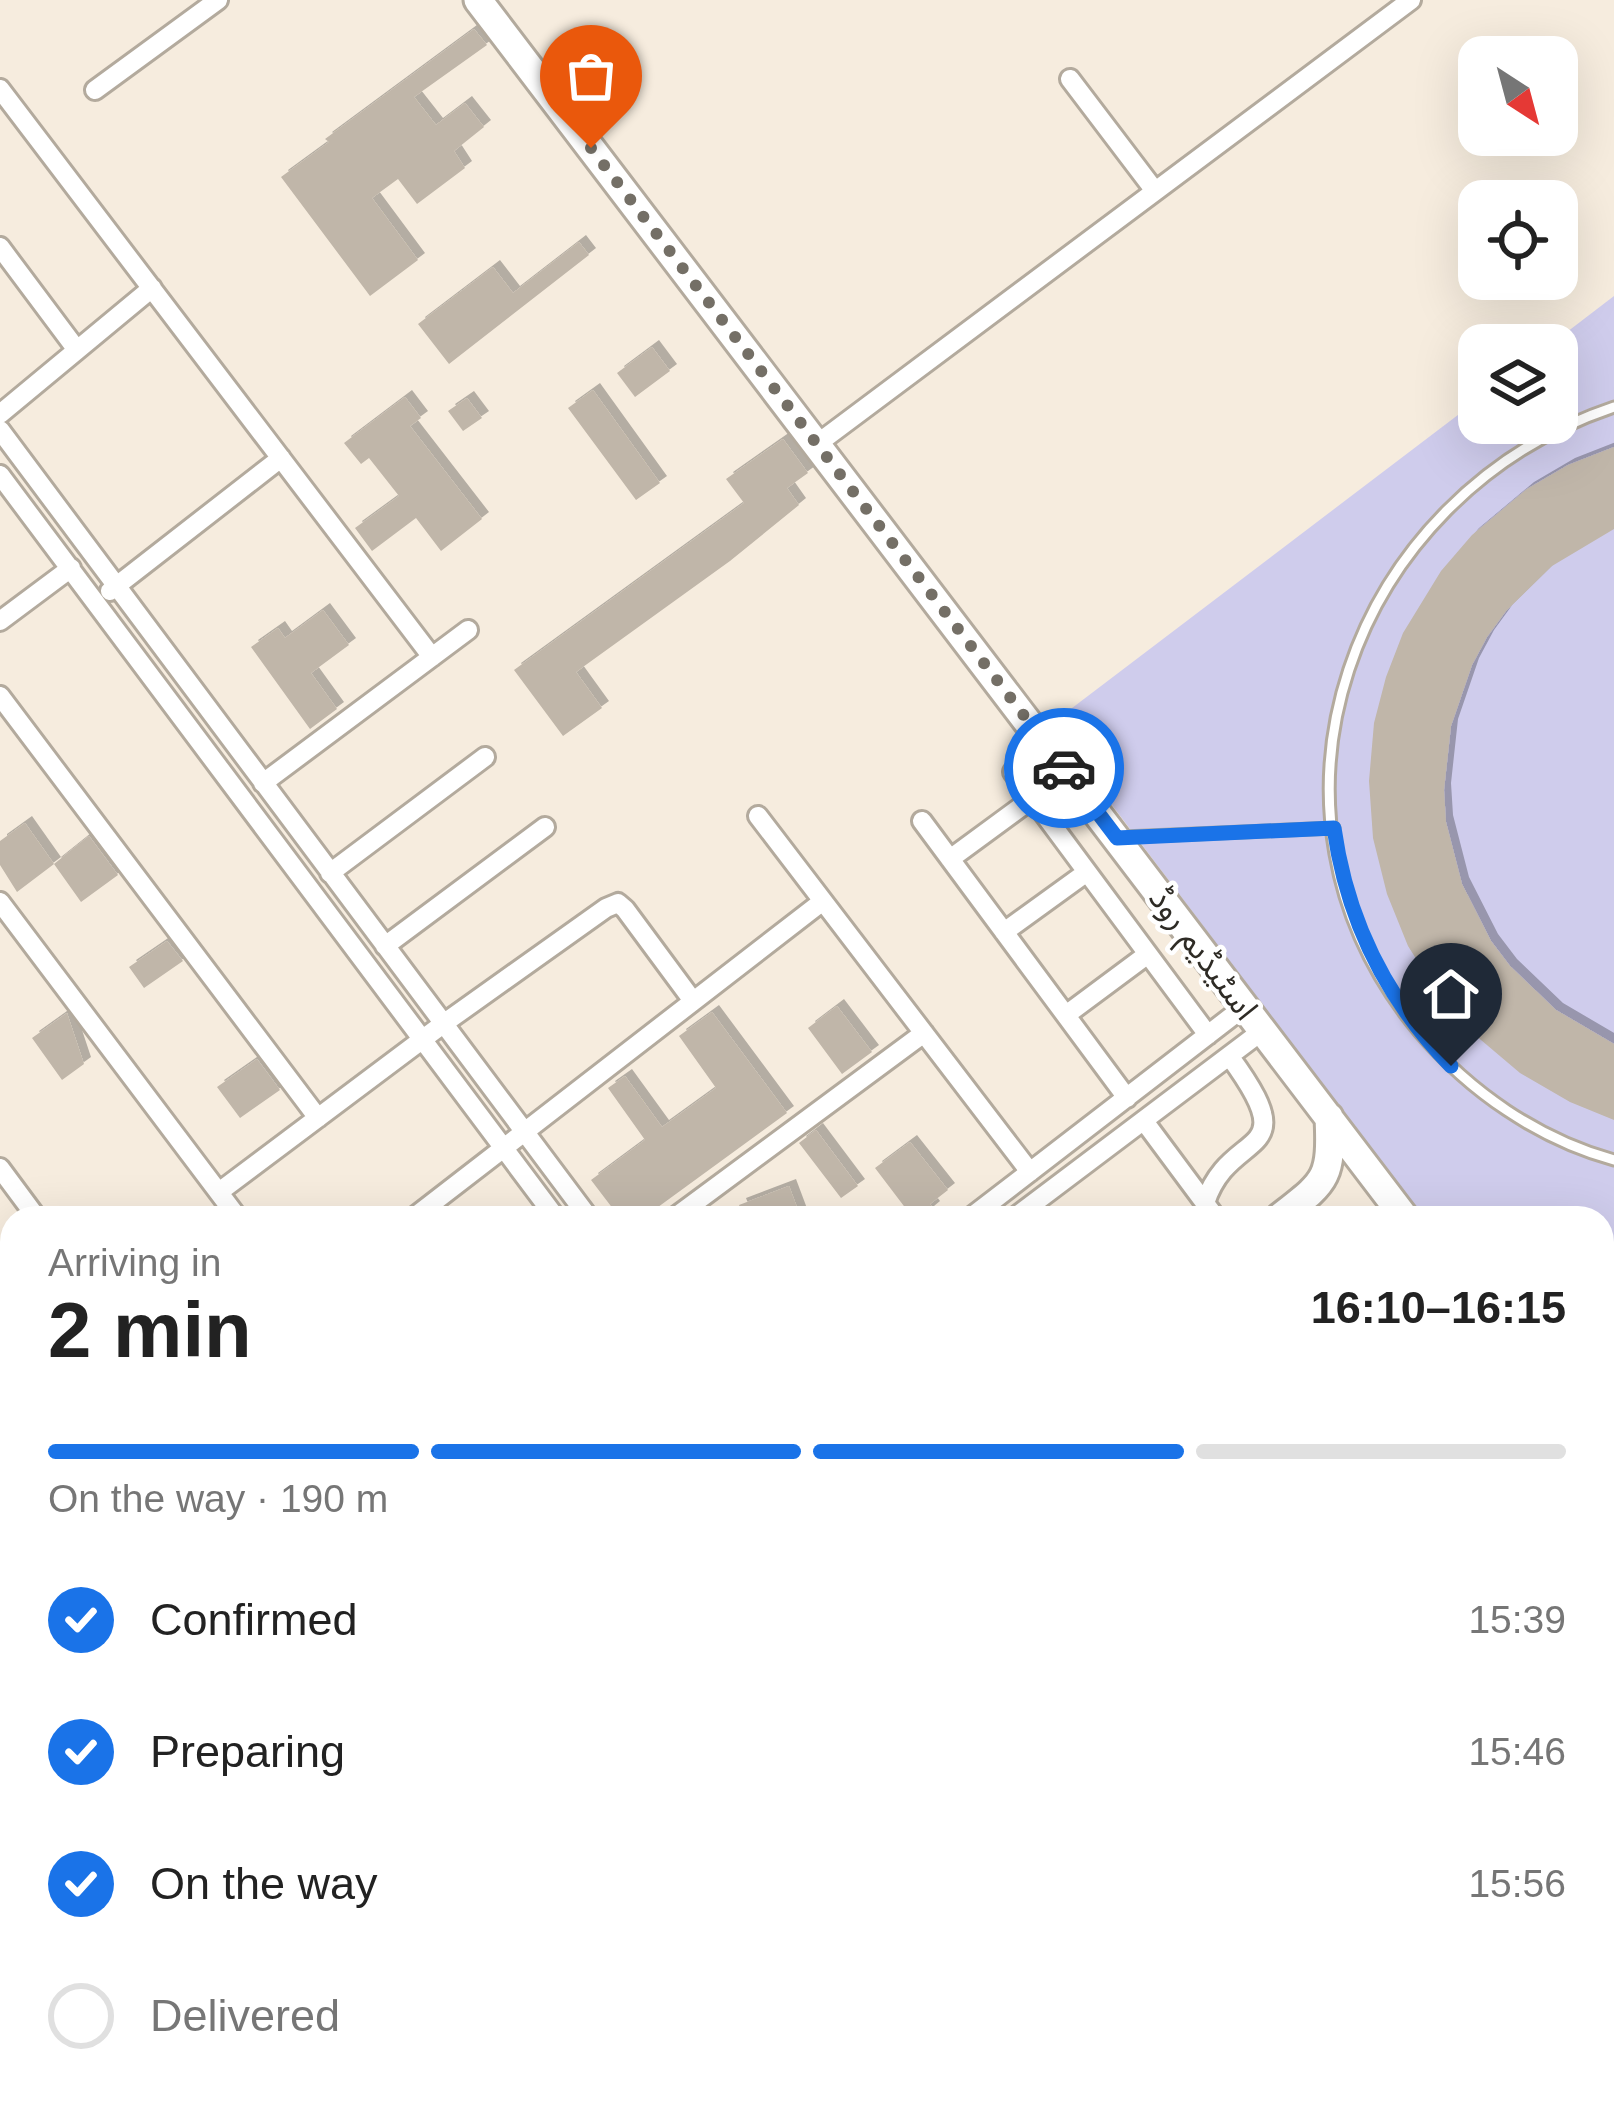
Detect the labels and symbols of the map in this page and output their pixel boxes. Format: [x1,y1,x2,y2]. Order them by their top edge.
pin [540,25,642,148]
north arrow [1458,36,1578,156]
courier [1004,708,1124,828]
street label: اسٹیڈیم روڈ [1136,880,1265,1031]
pin [1400,943,1502,1066]

